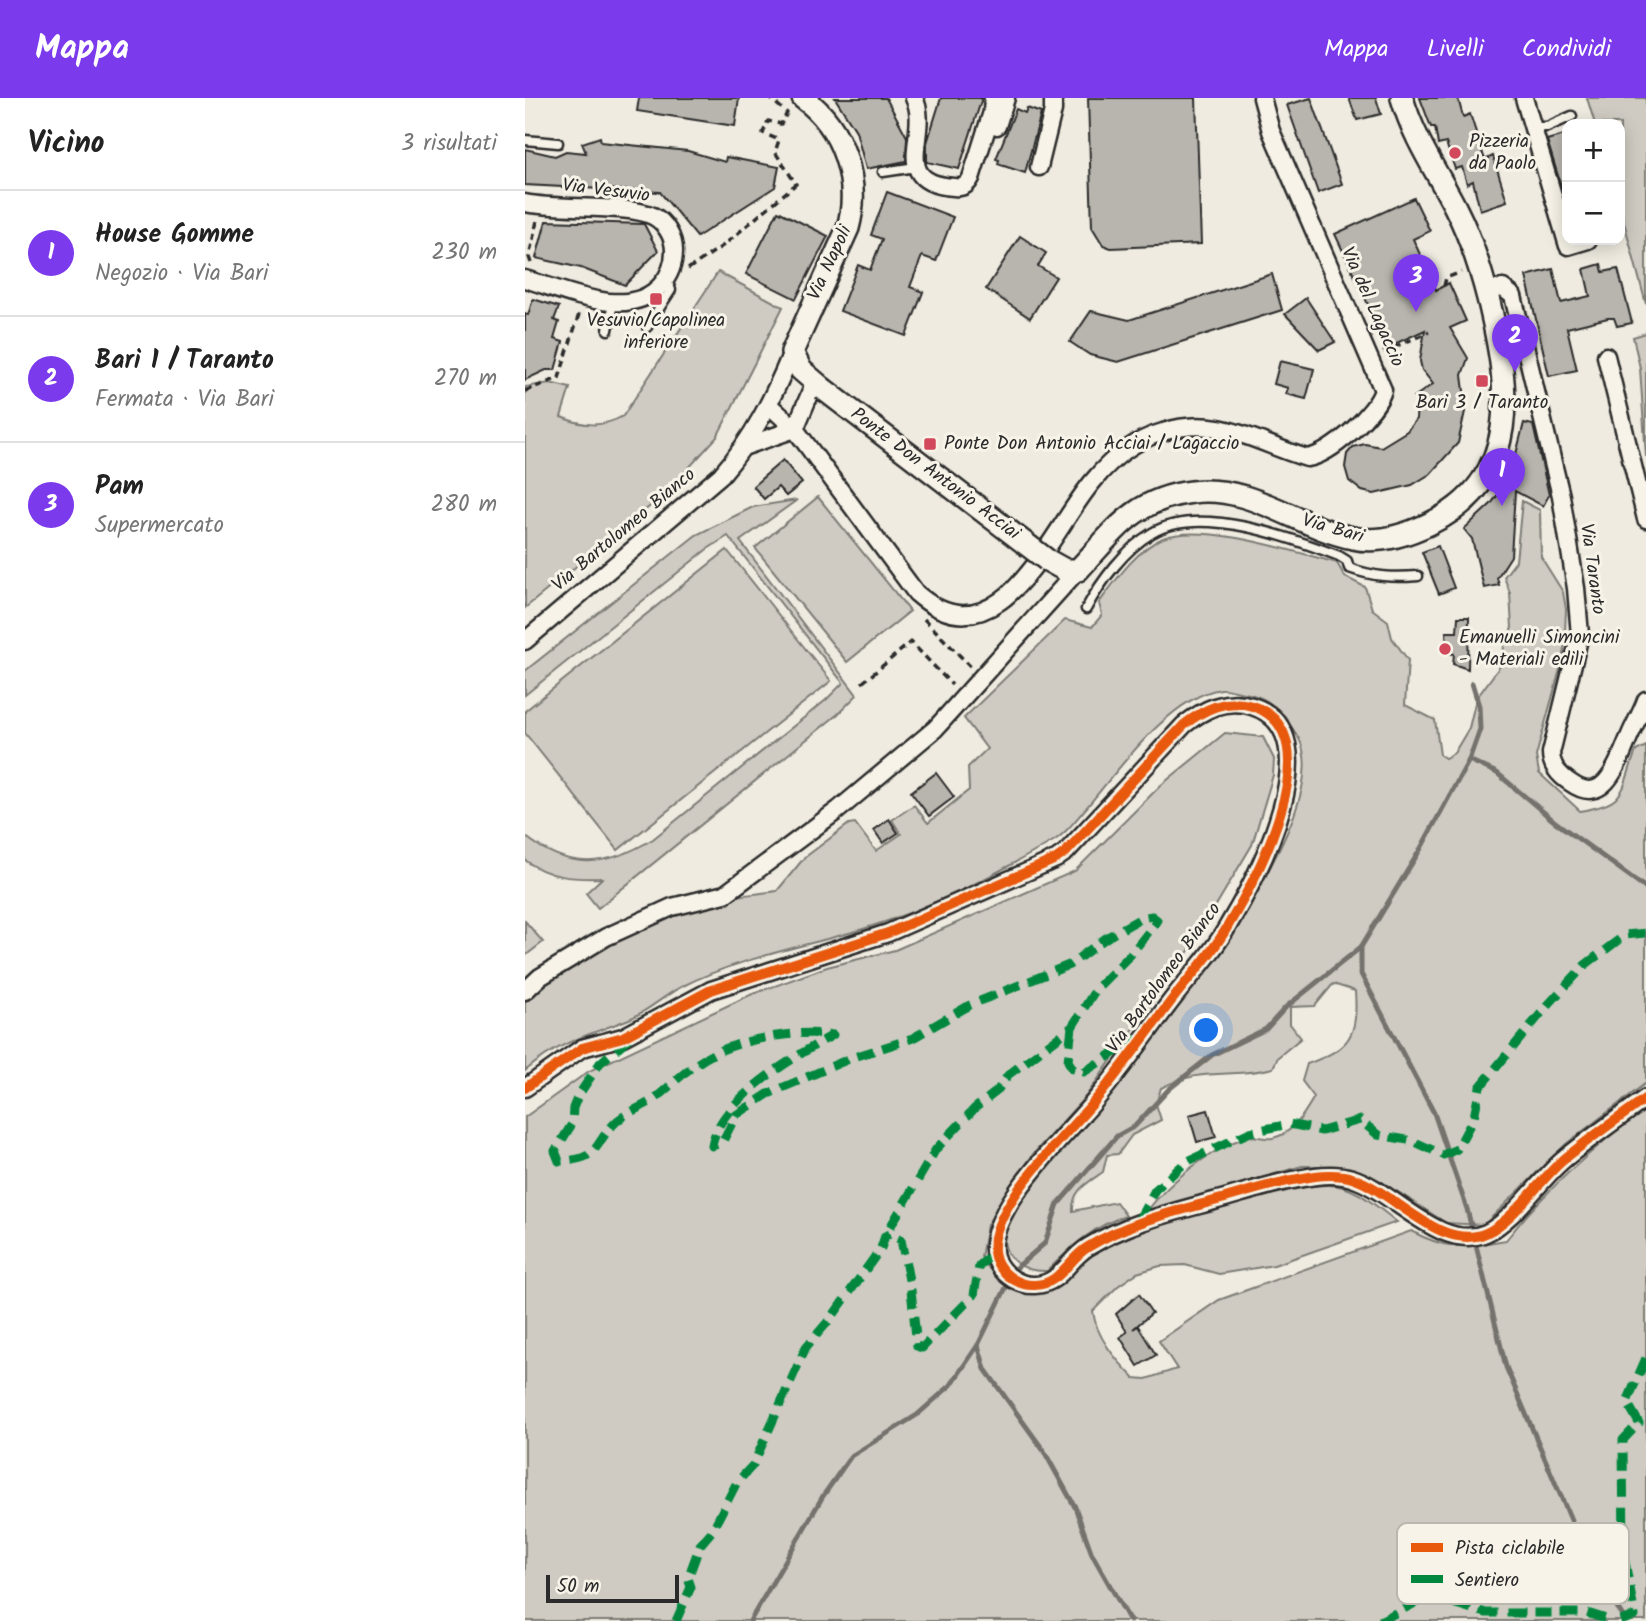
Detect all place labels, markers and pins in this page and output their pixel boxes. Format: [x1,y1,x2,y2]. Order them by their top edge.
place label: Pizzeria da Paolo [1469,127,1536,179]
marker: Pizzeria da Paolo [1447,145,1463,161]
pin: 3 [1393,254,1439,312]
marker: Vesuvio/Capolinea inferiore [648,291,664,307]
place label: Vesuvio/Capolinea inferiore [587,306,725,358]
pin: 2 [1492,314,1538,372]
marker: Bari 3 / Taranto [1474,373,1490,389]
place label: Bari 3 / Taranto [1416,388,1548,418]
place label: Ponte Don Antonio Acciai / Lagaccio [944,429,1239,459]
marker: Ponte Don Antonio Acciai / Lagaccio [922,436,938,452]
pin: 1 [1479,448,1525,506]
place label: Emanuelli Simoncini - Materiali edili [1459,623,1621,675]
marker: Emanuelli Simoncini - Materiali edili [1437,641,1453,657]

